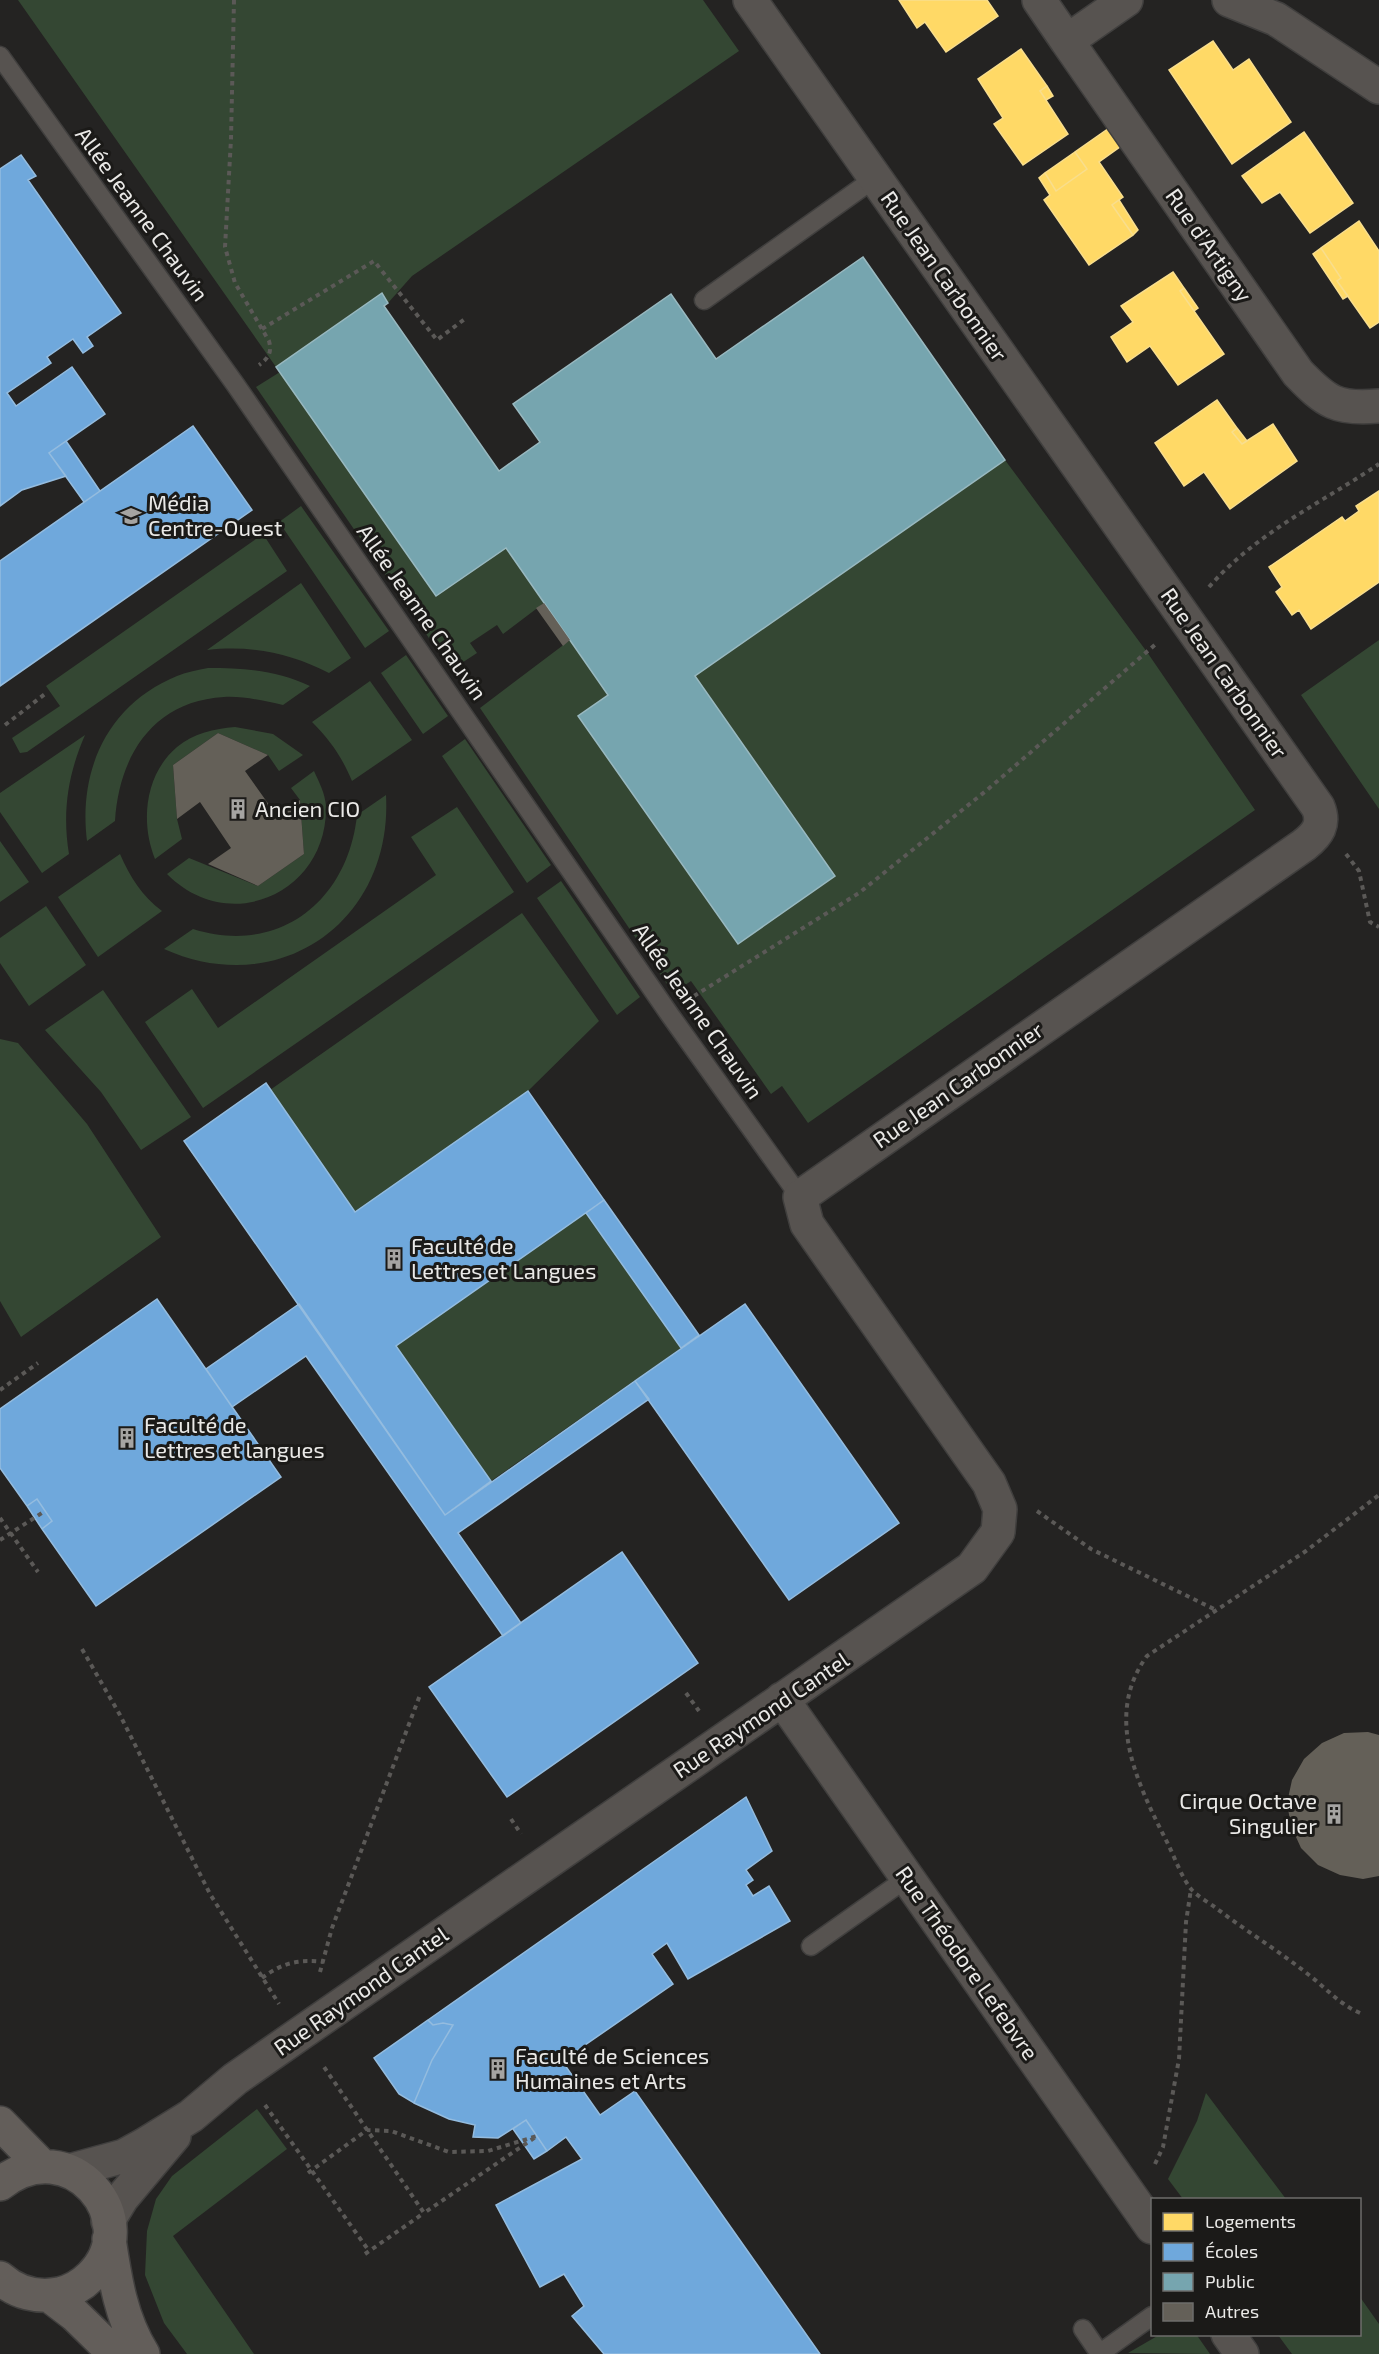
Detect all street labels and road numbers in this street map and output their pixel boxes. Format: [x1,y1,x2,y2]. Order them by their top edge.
street label: Allée Jeanne Chauvin [71,121,215,305]
street label: Rue d'Artigny [1161,183,1259,306]
street label: Rue Jean Carbonnier [876,185,1013,366]
street label: Allée Jeanne Chauvin [352,519,493,704]
street label: Rue Jean Carbonnier [1156,582,1293,763]
street label: Allée Jeanne Chauvin [628,918,769,1103]
street label: Rue Jean Carbonnier [867,1016,1048,1153]
street label: Rue Raymond Cantel [668,1645,854,1783]
street label: Rue Théodore Lefebvre [891,1861,1044,2064]
street label: Rue Raymond Cantel [268,1920,453,2060]

